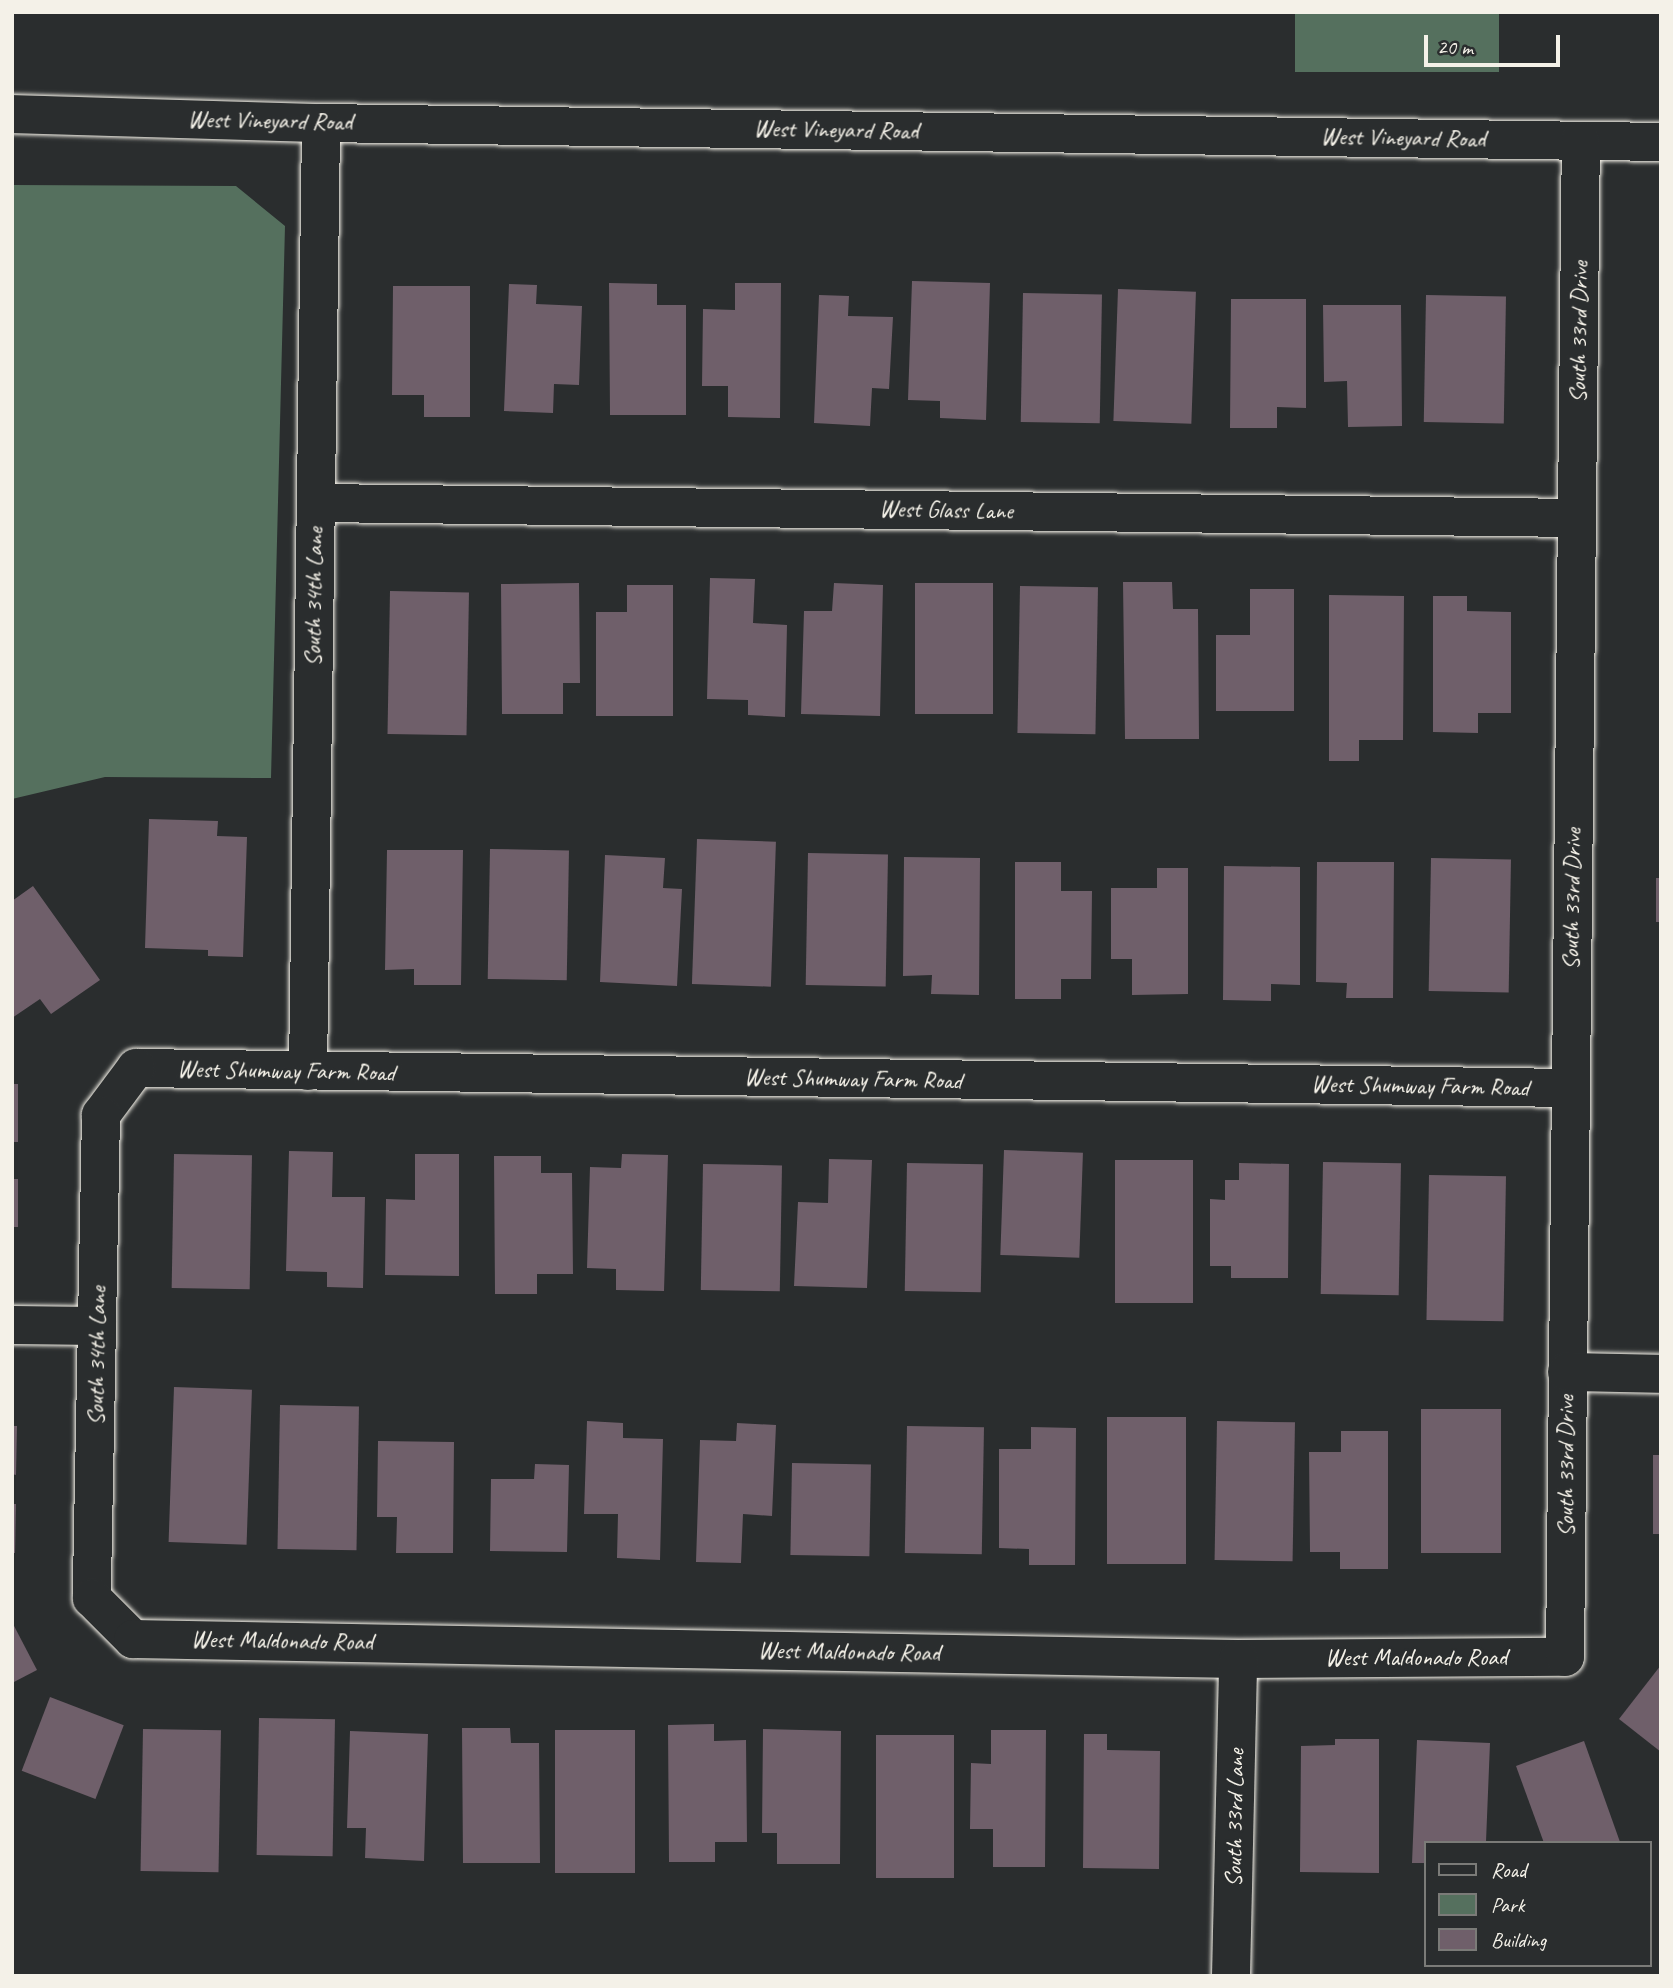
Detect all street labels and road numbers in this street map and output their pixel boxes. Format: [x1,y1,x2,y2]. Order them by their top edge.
street label: West Vineyard Road [188,105,352,137]
street label: West Vineyard Road [754,114,918,146]
street label: West Vineyard Road [1321,122,1485,154]
street label: South 33rd Drive [1563,261,1595,403]
street label: West Glass Lane [878,494,1014,526]
street label: South 34th Lane [298,527,330,667]
street label: South 33rd Drive [1556,828,1588,970]
street label: West Shumway Farm Road [176,1055,396,1087]
street label: West Shumway Farm Road [743,1063,963,1095]
street label: West Shumway Farm Road [1310,1070,1530,1102]
street label: South 34th Lane [81,1286,113,1426]
street label: South 33rd Drive [1552,1395,1580,1537]
street label: West Maldonado Road [191,1625,373,1657]
street label: West Maldonado Road [758,1636,940,1668]
street label: West Maldonado Road [1325,1644,1507,1672]
street label: South 33rd Lane [1219,1749,1251,1887]

